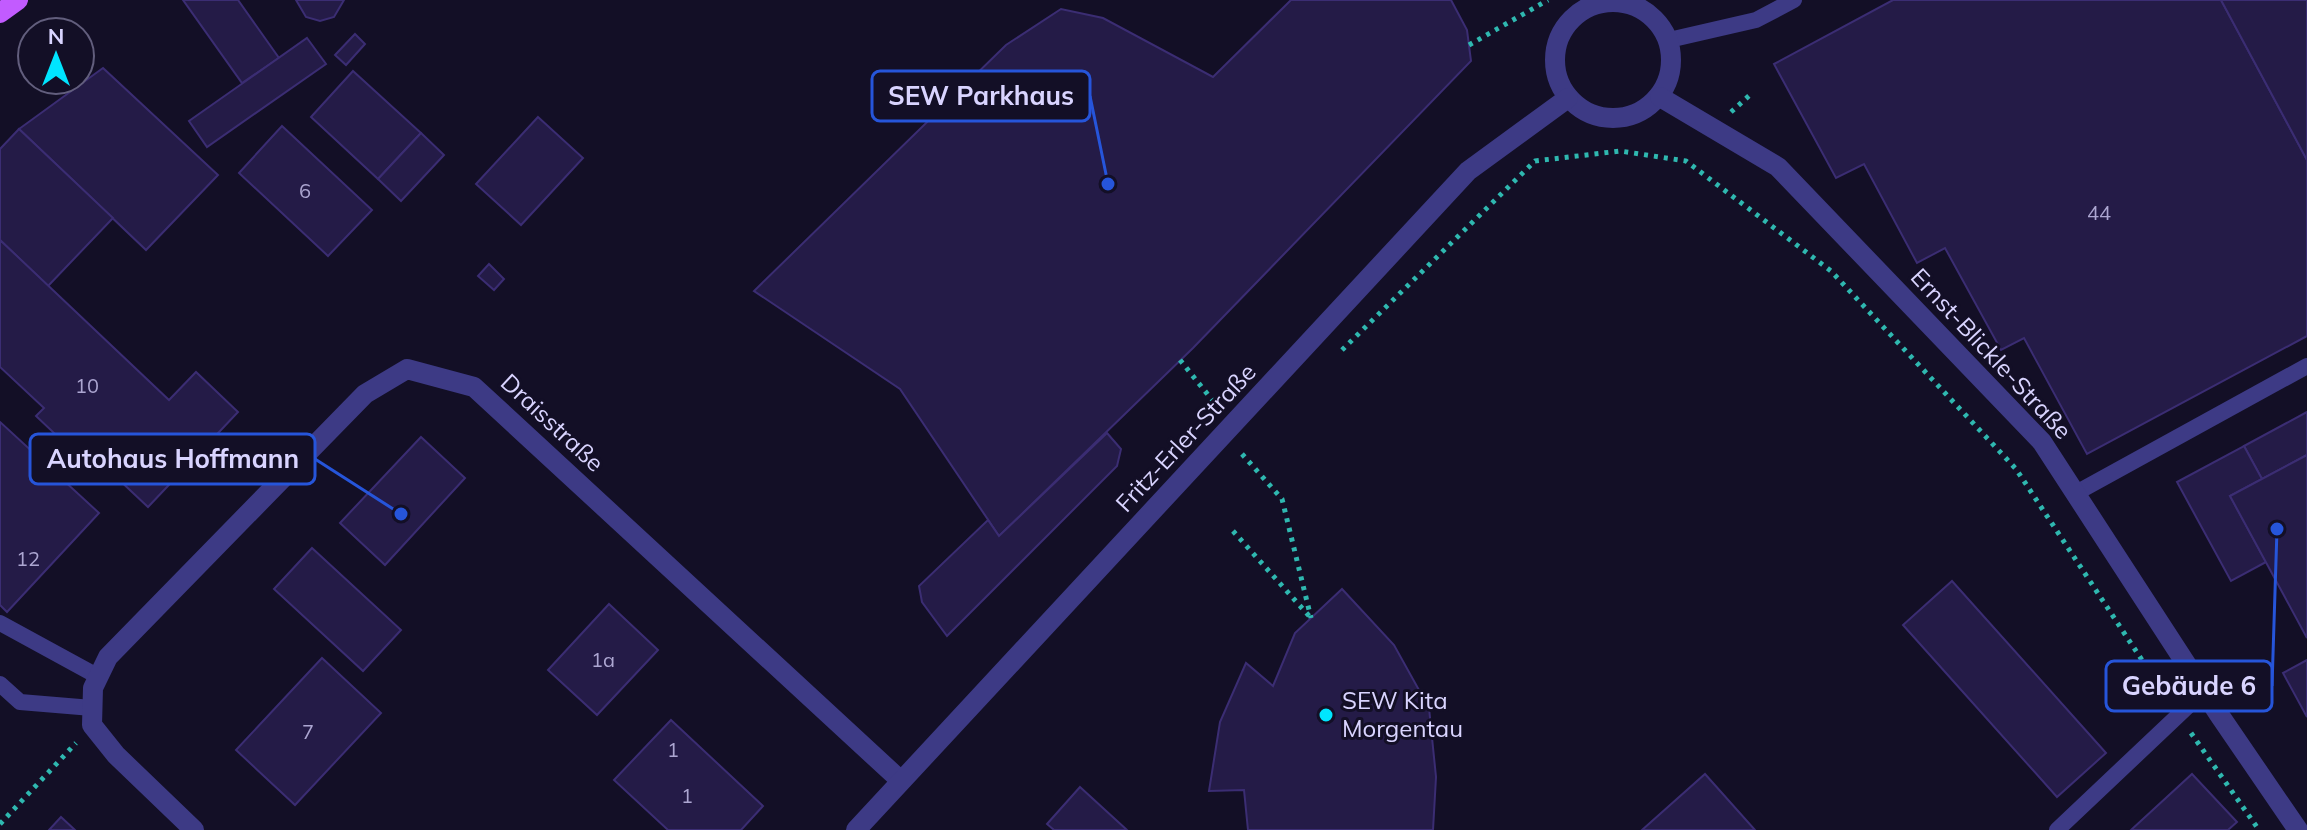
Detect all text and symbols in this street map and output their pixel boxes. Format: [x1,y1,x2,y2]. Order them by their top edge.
north arrow [16,16,96,96]
text: N [48,22,64,50]
callout: SEW Parkhaus [872,71,1090,121]
text: SEW Parkhaus [888,79,1074,112]
house number: 6 [299,178,311,203]
house number: 44 [2087,200,2111,225]
street label: Ernst-Blickle-Straße [1905,262,2079,445]
street label: Fritz-Erler-Straße [1109,357,1262,518]
street label: Draisstraße [495,367,610,478]
house number: 10 [75,373,99,398]
callout: Autohaus Hoffmann [30,434,315,484]
text: Autohaus Hoffmann [47,442,299,475]
house number: 12 [16,546,40,571]
house number: 1a [591,647,615,672]
callout: Gebäude 6 [2106,661,2272,711]
text: Gebäude 6 [2122,669,2256,702]
place label: SEW Kita Morgentau [1342,685,1463,743]
marker: SEW Kita Morgentau [1317,706,1335,724]
house number: 7 [302,719,314,744]
house number: 1 [667,737,679,762]
house number: 1 [681,783,693,808]

